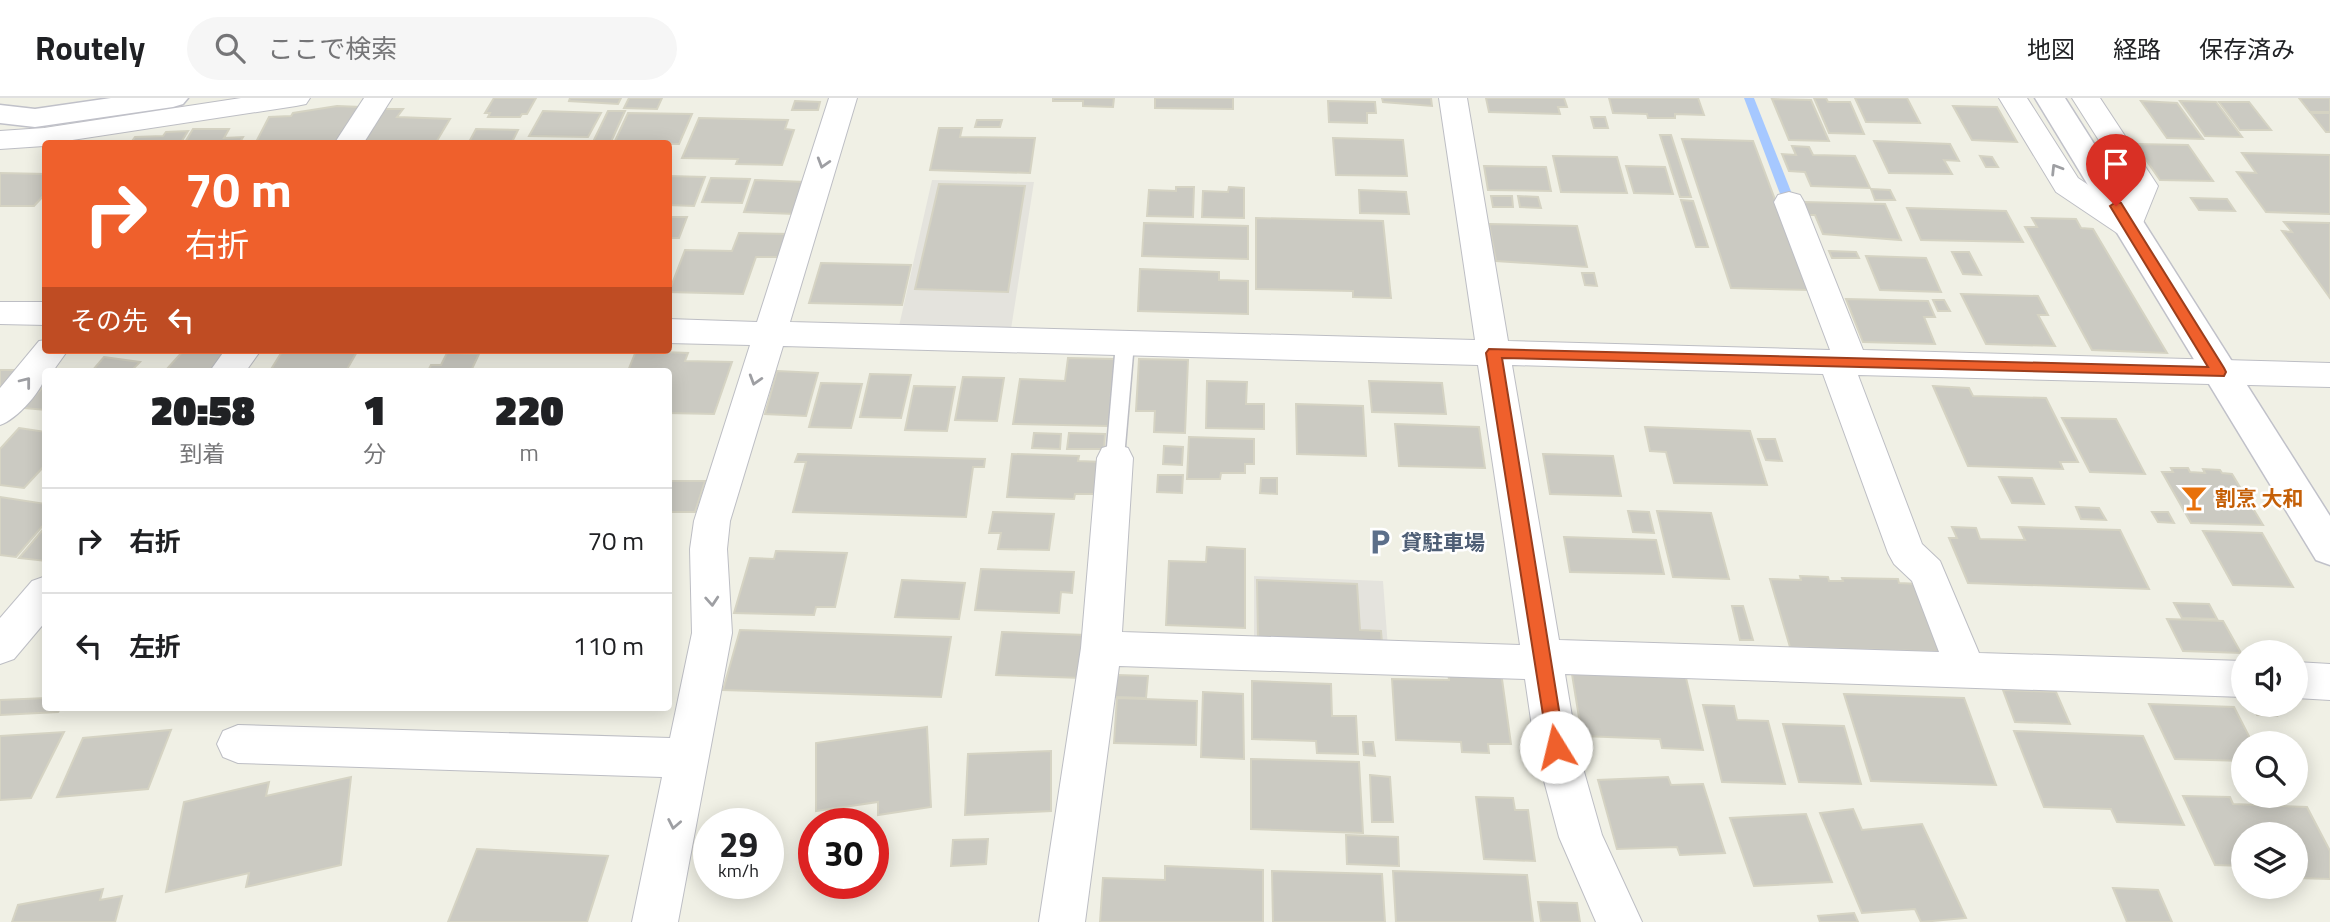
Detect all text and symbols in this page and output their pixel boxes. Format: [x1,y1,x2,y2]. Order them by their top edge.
search box [187,17,677,80]
text: Routely [35,23,145,73]
icon: search [211,29,249,67]
text: ここで検索 [267,29,397,68]
text: 地図 [2027,31,2075,67]
text: 経路 [2113,31,2161,67]
text: 保存済み [2199,31,2295,67]
pin [2086,134,2146,206]
icon: arrive [2097,145,2135,183]
text: 70 m [185,151,292,226]
one-way arrow [817,156,831,169]
one-way arrow [2051,164,2064,177]
icon: right [70,168,161,259]
text: 右折 [185,220,249,268]
text: その先 [70,301,148,340]
icon: left [162,301,200,339]
one-way arrow [749,374,764,386]
one-way arrow [18,377,31,389]
text: 20:58 [150,377,255,441]
text: 1 [363,377,386,441]
text: 220 [494,377,564,441]
text: m [519,435,539,470]
text: 到着 [180,436,226,471]
text: 分 [363,436,386,471]
place label: 割烹 大和 [2215,482,2304,514]
bar icon: 割烹 大和 [2179,483,2209,513]
text: 70 m [587,521,644,560]
icon: right [70,522,108,560]
text: 右折 [129,522,181,561]
place label: 貸駐車場 [1401,526,1485,558]
parking icon: 貸駐車場 [1365,527,1395,557]
one-way arrow [704,596,719,607]
text: 110 m [573,626,644,665]
icon: left [70,627,108,665]
text: 左折 [129,627,181,666]
map controls [2231,640,2308,899]
button: sound [2231,640,2308,717]
position arrow [1519,710,1593,784]
button: search [2231,731,2308,808]
speed limit sign: 30 [798,808,889,899]
text: 29 [719,817,758,871]
one-way arrow [667,818,682,830]
button: layers [2231,822,2308,899]
text: km/h [718,857,759,884]

